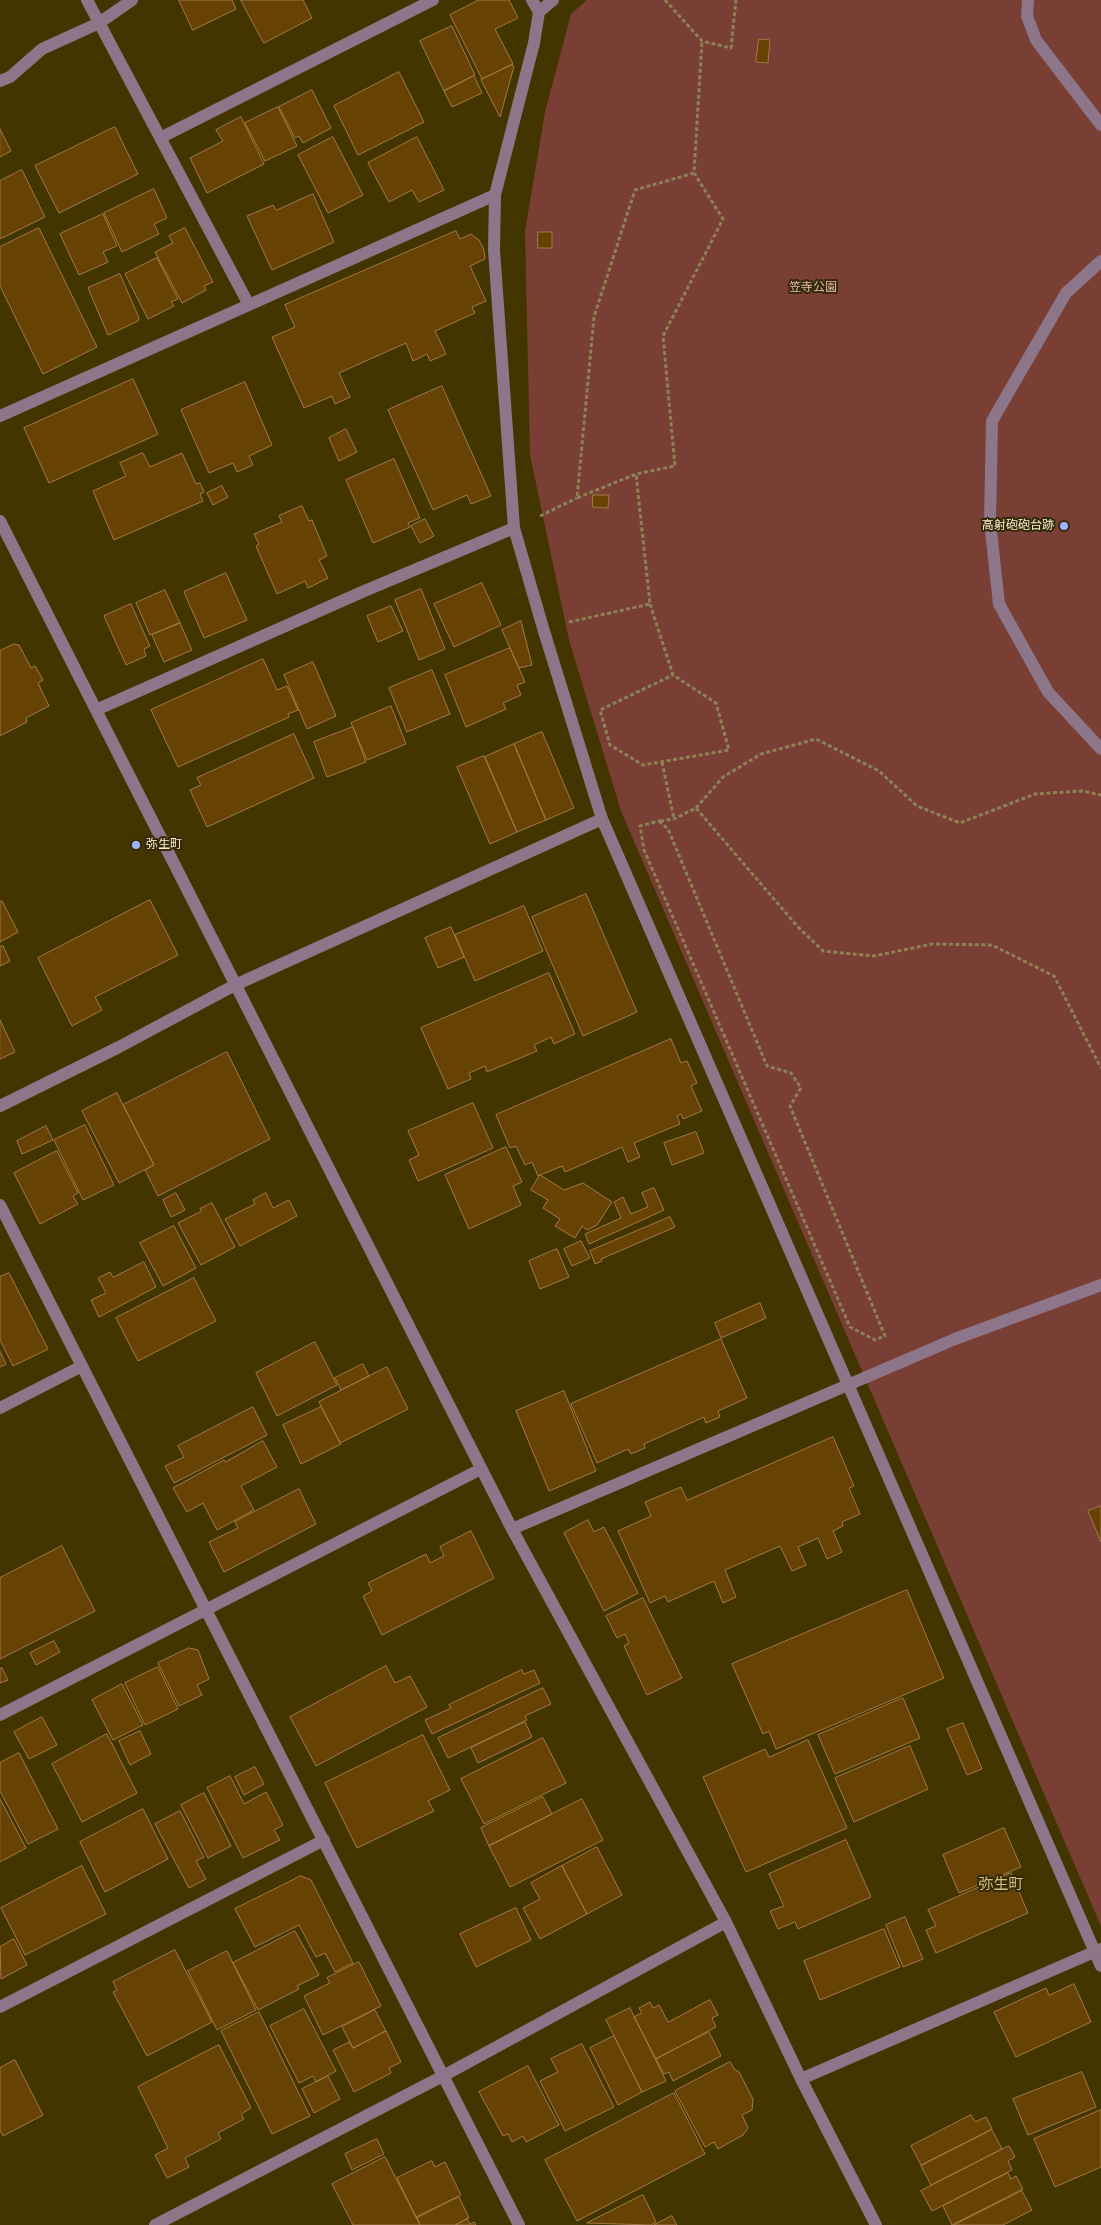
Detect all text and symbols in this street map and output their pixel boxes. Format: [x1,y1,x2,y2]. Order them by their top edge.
park label: 笠寺公園 [789,281,837,295]
place label: 高射砲砲台跡 [982,519,1054,533]
marker: 高射砲砲台跡 [1058,520,1070,532]
place label: 弥生町 [146,838,182,852]
marker: 弥生町 [130,839,142,851]
district label: 弥生町 [979,1877,1023,1895]

